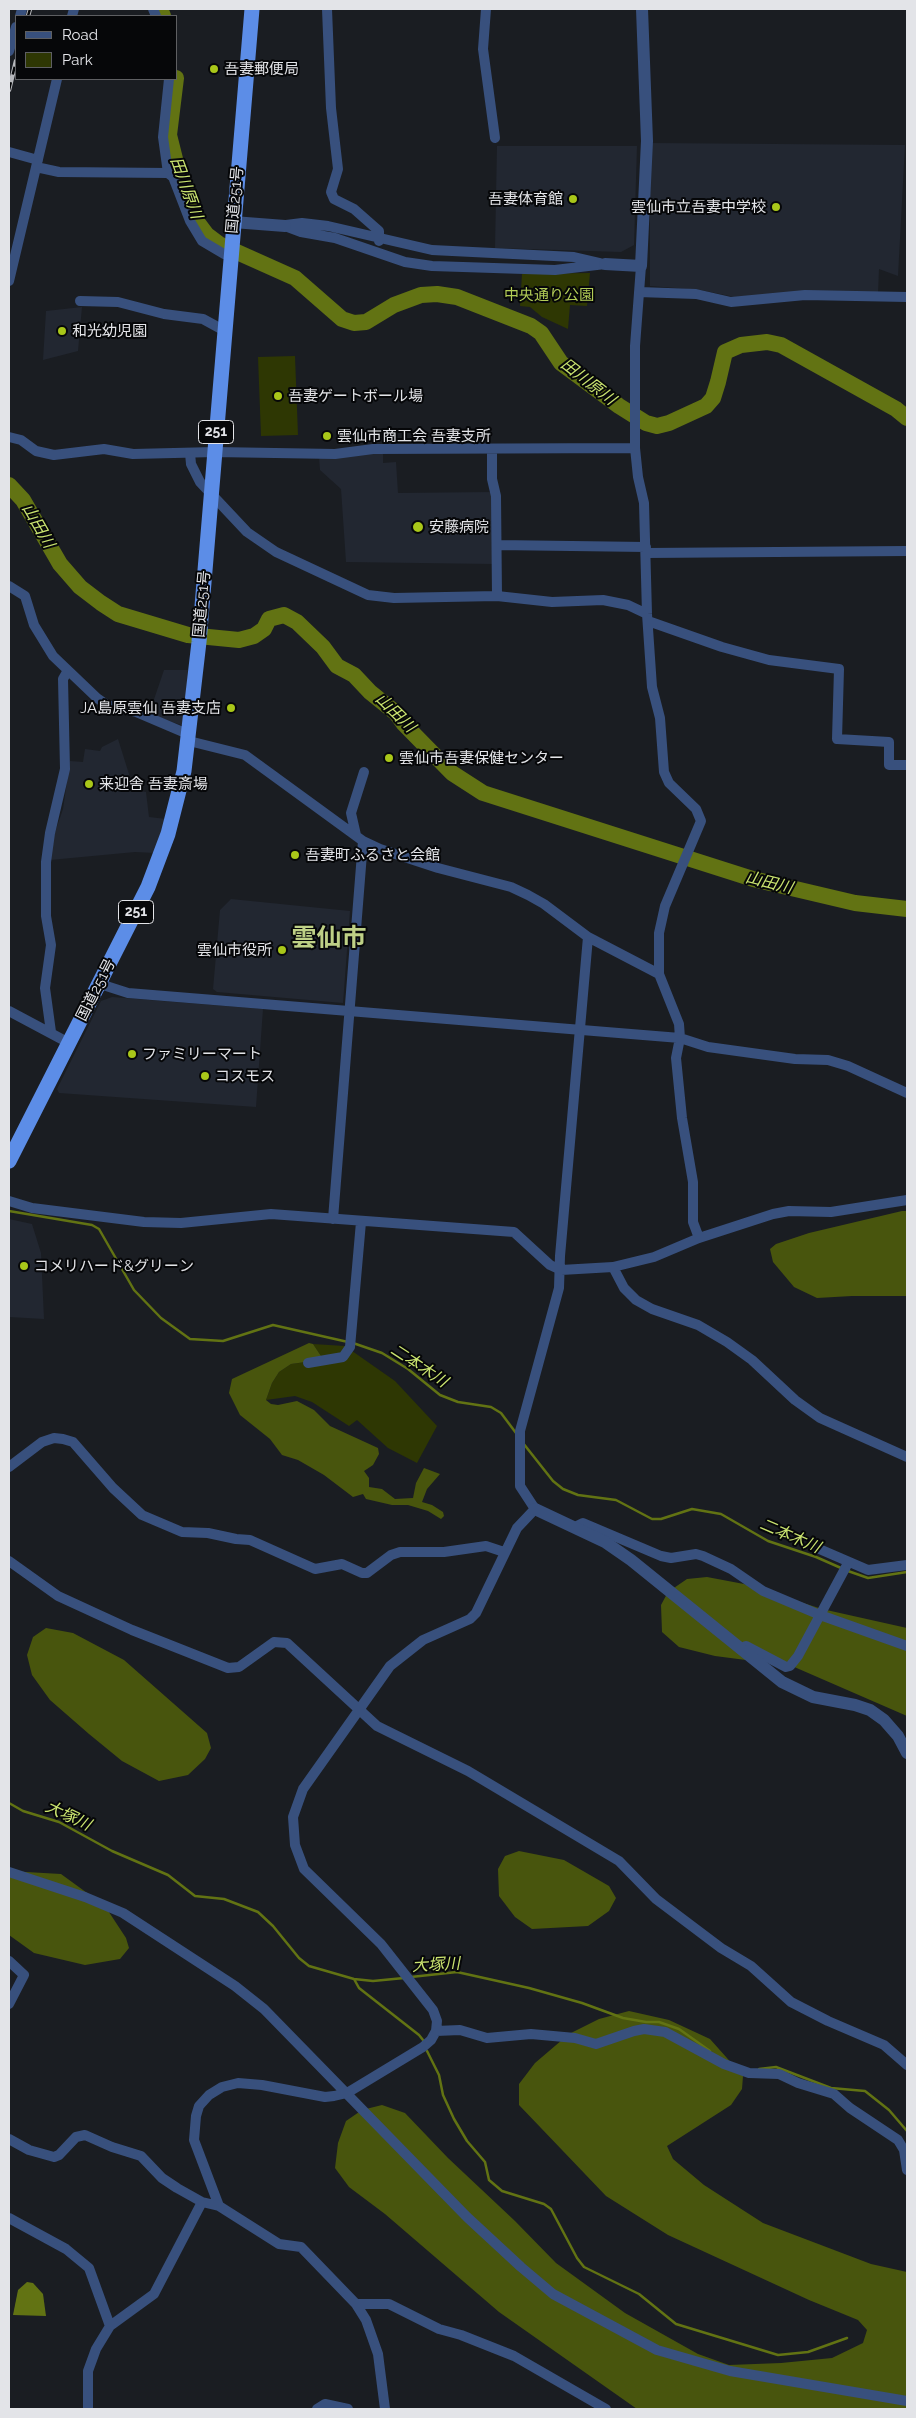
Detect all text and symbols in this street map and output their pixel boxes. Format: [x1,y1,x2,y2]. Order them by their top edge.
legend [15,15,178,80]
text: Road [62,26,98,44]
text: Park [62,51,93,69]
place label: 吾妻郵便局 [224,60,299,78]
marker: 吾妻郵便局 [208,63,220,75]
water label: 田川原川 [166,155,206,221]
street label: 国道251号 [223,166,247,234]
place label: 吾妻体育館 [488,190,563,208]
marker: 吾妻体育館 [567,193,579,205]
place label: 雲仙市立吾妻中学校 [631,198,766,216]
marker: 雲仙市立吾妻中学校 [770,201,782,213]
park label: 中央通り公園 [504,286,594,304]
place label: 和光幼児園 [72,322,147,340]
marker: 和光幼児園 [56,325,68,337]
water label: 田川原川 [557,355,619,409]
place label: 吾妻ゲートボール場 [288,387,423,405]
marker: 吾妻ゲートボール場 [272,390,284,402]
road number: 251 [198,421,234,444]
place label: 雲仙市商工会 吾妻支所 [337,427,491,445]
marker: 雲仙市商工会 吾妻支所 [321,430,333,442]
water label: 山田川 [18,500,58,552]
place label: 安藤病院 [429,518,489,536]
marker: 安藤病院 [411,520,425,534]
street label: 国道251号 [190,570,214,638]
water label: 山田川 [371,689,419,737]
place label: JA島原雲仙 吾妻支店 [80,699,221,717]
marker: JA島原雲仙 吾妻支店 [225,702,237,714]
place label: 雲仙市吾妻保健センター [399,749,564,767]
marker: 雲仙市吾妻保健センター [383,752,395,764]
place label: 来迎舎 吾妻斎場 [99,775,208,793]
marker: 来迎舎 吾妻斎場 [83,778,95,790]
place label: 吾妻町ふるさと会館 [305,846,440,864]
marker: 吾妻町ふるさと会館 [289,849,301,861]
water label: 山田川 [743,868,795,898]
road number: 251 [118,900,154,924]
district label: 雲仙市 [292,923,366,953]
place label: 雲仙市役所 [197,941,272,959]
marker: 雲仙市役所 [276,944,288,956]
street label: 国道251号 [73,956,119,1024]
place label: ファミリーマート [142,1045,262,1063]
marker: ファミリーマート [126,1048,138,1060]
place label: コスモス [215,1067,275,1085]
marker: コスモス [199,1070,211,1082]
place label: コメリハード&グリーン [34,1257,194,1275]
marker: コメリハード&グリーン [18,1260,30,1272]
water label: 二本木川 [387,1341,451,1391]
water label: 二本木川 [757,1515,823,1557]
water label: 大塚川 [42,1797,94,1835]
water label: 大塚川 [412,1954,460,1976]

